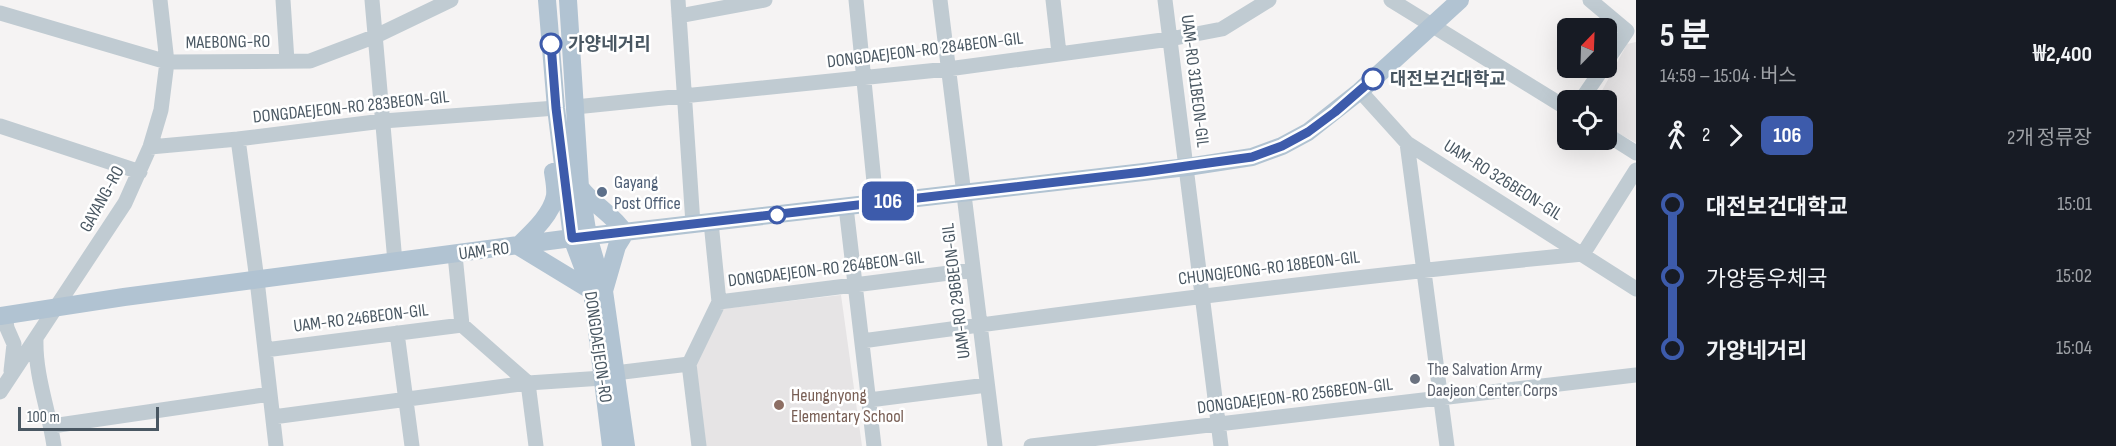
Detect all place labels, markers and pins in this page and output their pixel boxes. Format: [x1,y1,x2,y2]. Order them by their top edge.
marker: 가양네거리 [540,33,562,55]
place label: 가양네거리 [568,34,651,55]
marker: 대전보건대학교 [1362,68,1384,90]
place label: 대전보건대학교 [1390,69,1506,90]
place label: Gayang Post Office [614,172,681,214]
marker: Gayang Post Office [595,185,609,199]
unlabelled marker [768,206,786,224]
place label: The Salvation Army Daejeon Center Corps [1427,359,1558,401]
marker: The Salvation Army Daejeon Center Corps [1408,372,1422,386]
place label: Heungnyong Elementary School [791,385,904,427]
marker: Heungnyong Elementary School [772,398,786,412]

